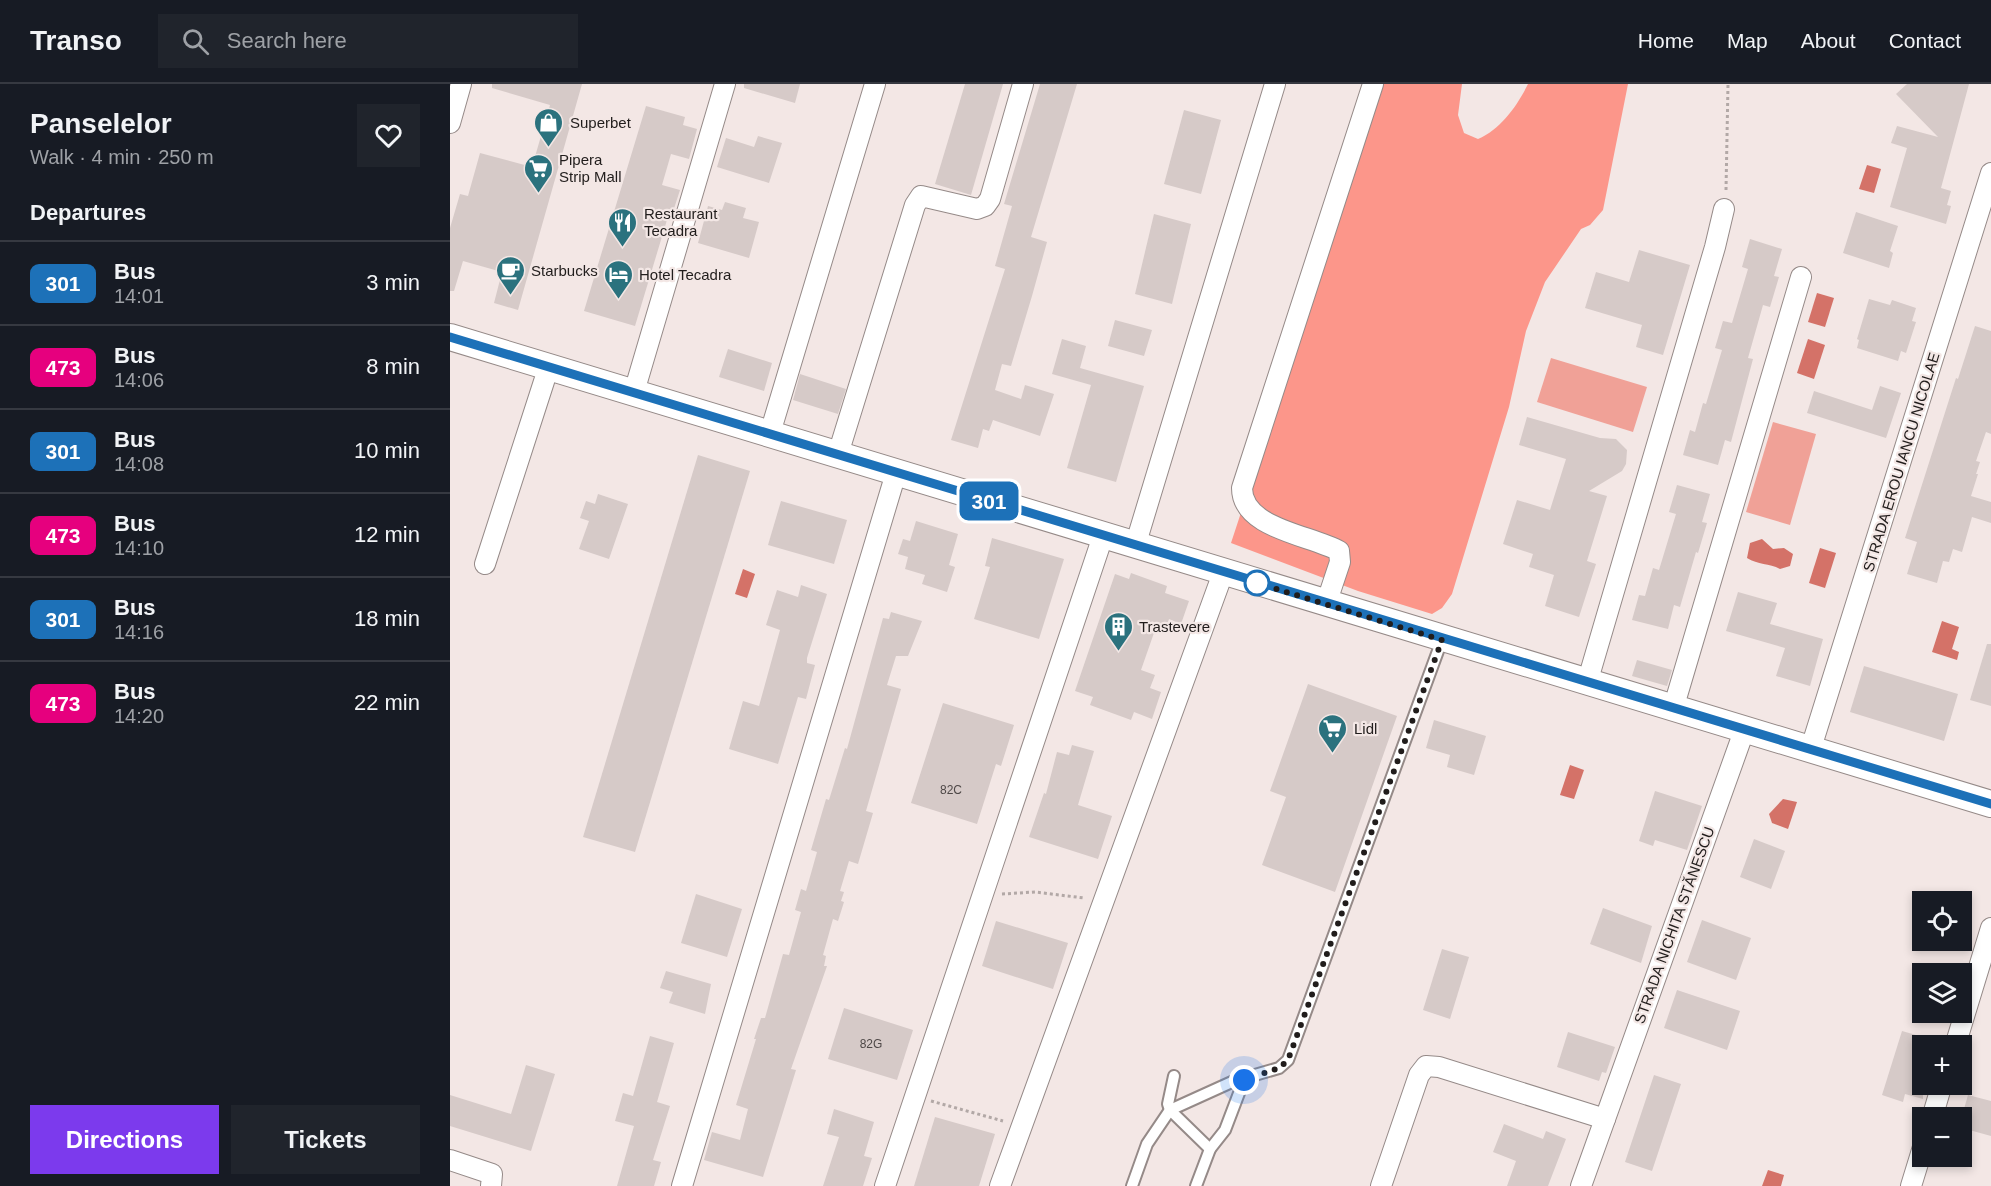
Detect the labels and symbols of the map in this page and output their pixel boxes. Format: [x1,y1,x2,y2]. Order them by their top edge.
shop icon: Superbet [533,106,565,148]
place label: Superbet [570,114,632,131]
place label: Pipera Strip Mall [559,151,622,185]
supermarket icon: Pipera Strip Mall [522,152,554,194]
place label: Restaurant Tecadra [644,205,718,239]
restaurant icon: Restaurant Tecadra [607,206,639,248]
cafe icon: Starbucks [494,254,526,296]
hotel icon: Hotel Tecadra [602,258,634,300]
place label: Starbucks [531,262,598,279]
place label: Hotel Tecadra [639,266,732,283]
street label: STRADA EROU IANCU NICOLAE [1859,350,1943,574]
line badge: 301 [954,482,1024,520]
unlabelled marker [1244,570,1270,596]
building icon: Trastevere [1102,610,1134,652]
place label: Trastevere [1139,618,1210,635]
supermarket icon: Lidl [1317,712,1349,754]
place label: Lidl [1354,720,1377,737]
house number: 82C [940,783,962,797]
street label: STRADA NICHITA STĂNESCU [1630,824,1718,1026]
house number: 82G [860,1037,882,1051]
your location [1229,1065,1259,1095]

